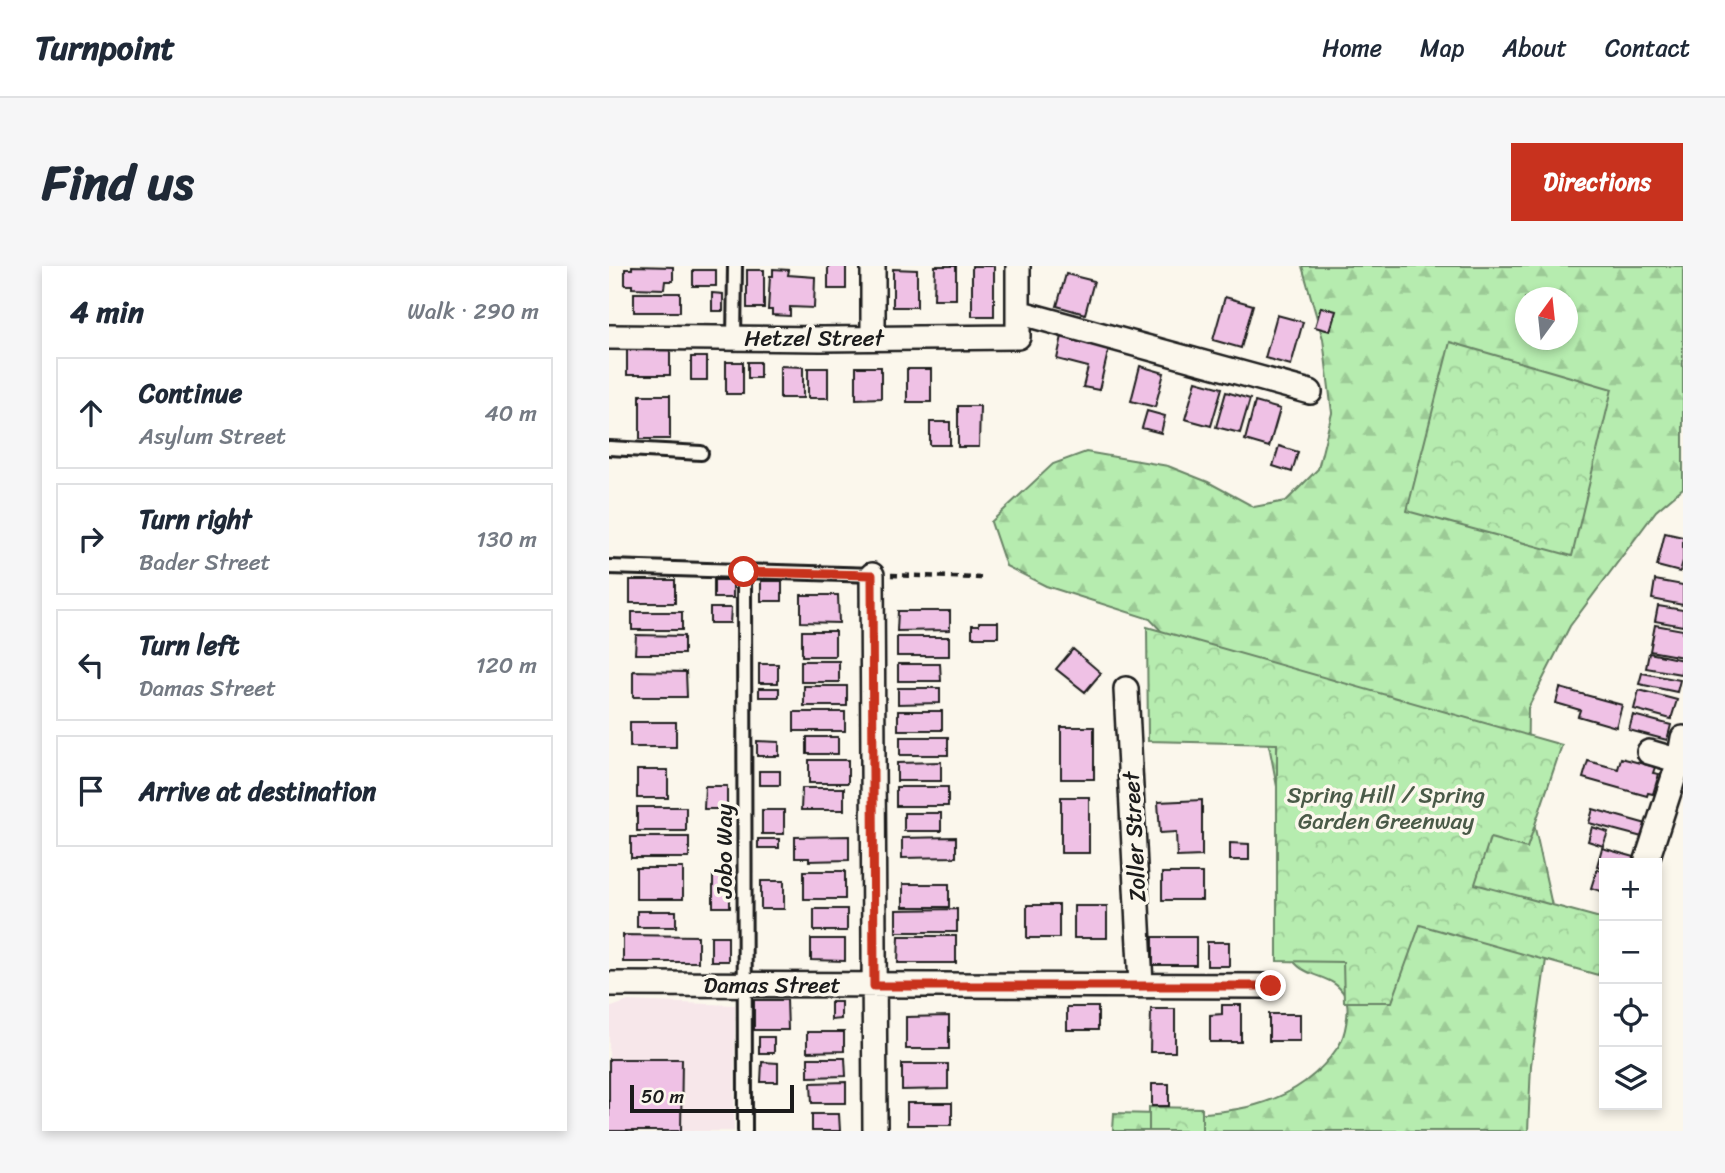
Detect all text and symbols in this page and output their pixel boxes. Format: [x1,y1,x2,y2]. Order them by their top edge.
text: Turnpoint [35,19,175,77]
text: Home [1322,27,1382,69]
text: Map [1420,27,1464,69]
text: About [1502,27,1567,69]
text: Contact [1605,27,1690,69]
text: Find us [42,139,194,226]
button: Directions [1511,143,1683,221]
text: 4 min [70,285,144,339]
north arrow [1515,287,1578,350]
text: Walk · 290 m [407,291,539,332]
street label: Hetzel Street [744,318,885,359]
text: Continue [139,370,242,416]
text: 40 m [484,393,537,434]
icon: ahead [72,394,110,432]
text: Asylum Street [139,416,286,457]
text: Turn right [139,496,252,542]
text: 130 m [476,519,537,560]
icon: right [72,520,110,558]
text: Bader Street [139,542,271,583]
route start [728,556,759,587]
text: Turn left [139,622,239,668]
text: 120 m [476,645,537,686]
icon: left [72,646,110,684]
text: Damas Street [139,668,276,709]
text: Arrive at destination [139,768,376,814]
street label: Zoller Street [1111,769,1158,903]
icon: arrive [72,772,110,810]
park label: Spring Hill / Spring Garden Greenway [1287,775,1485,842]
street label: Jobo Way [704,804,745,899]
map controls [1599,858,1662,1110]
button: + [1599,858,1662,921]
button: − [1599,921,1662,984]
street label: Damas Street [703,965,841,1006]
route end [1255,970,1286,1001]
button: locate [1599,984,1662,1047]
button: layers [1599,1047,1662,1110]
text: 50 m [641,1080,684,1113]
scale bar [630,1082,795,1114]

